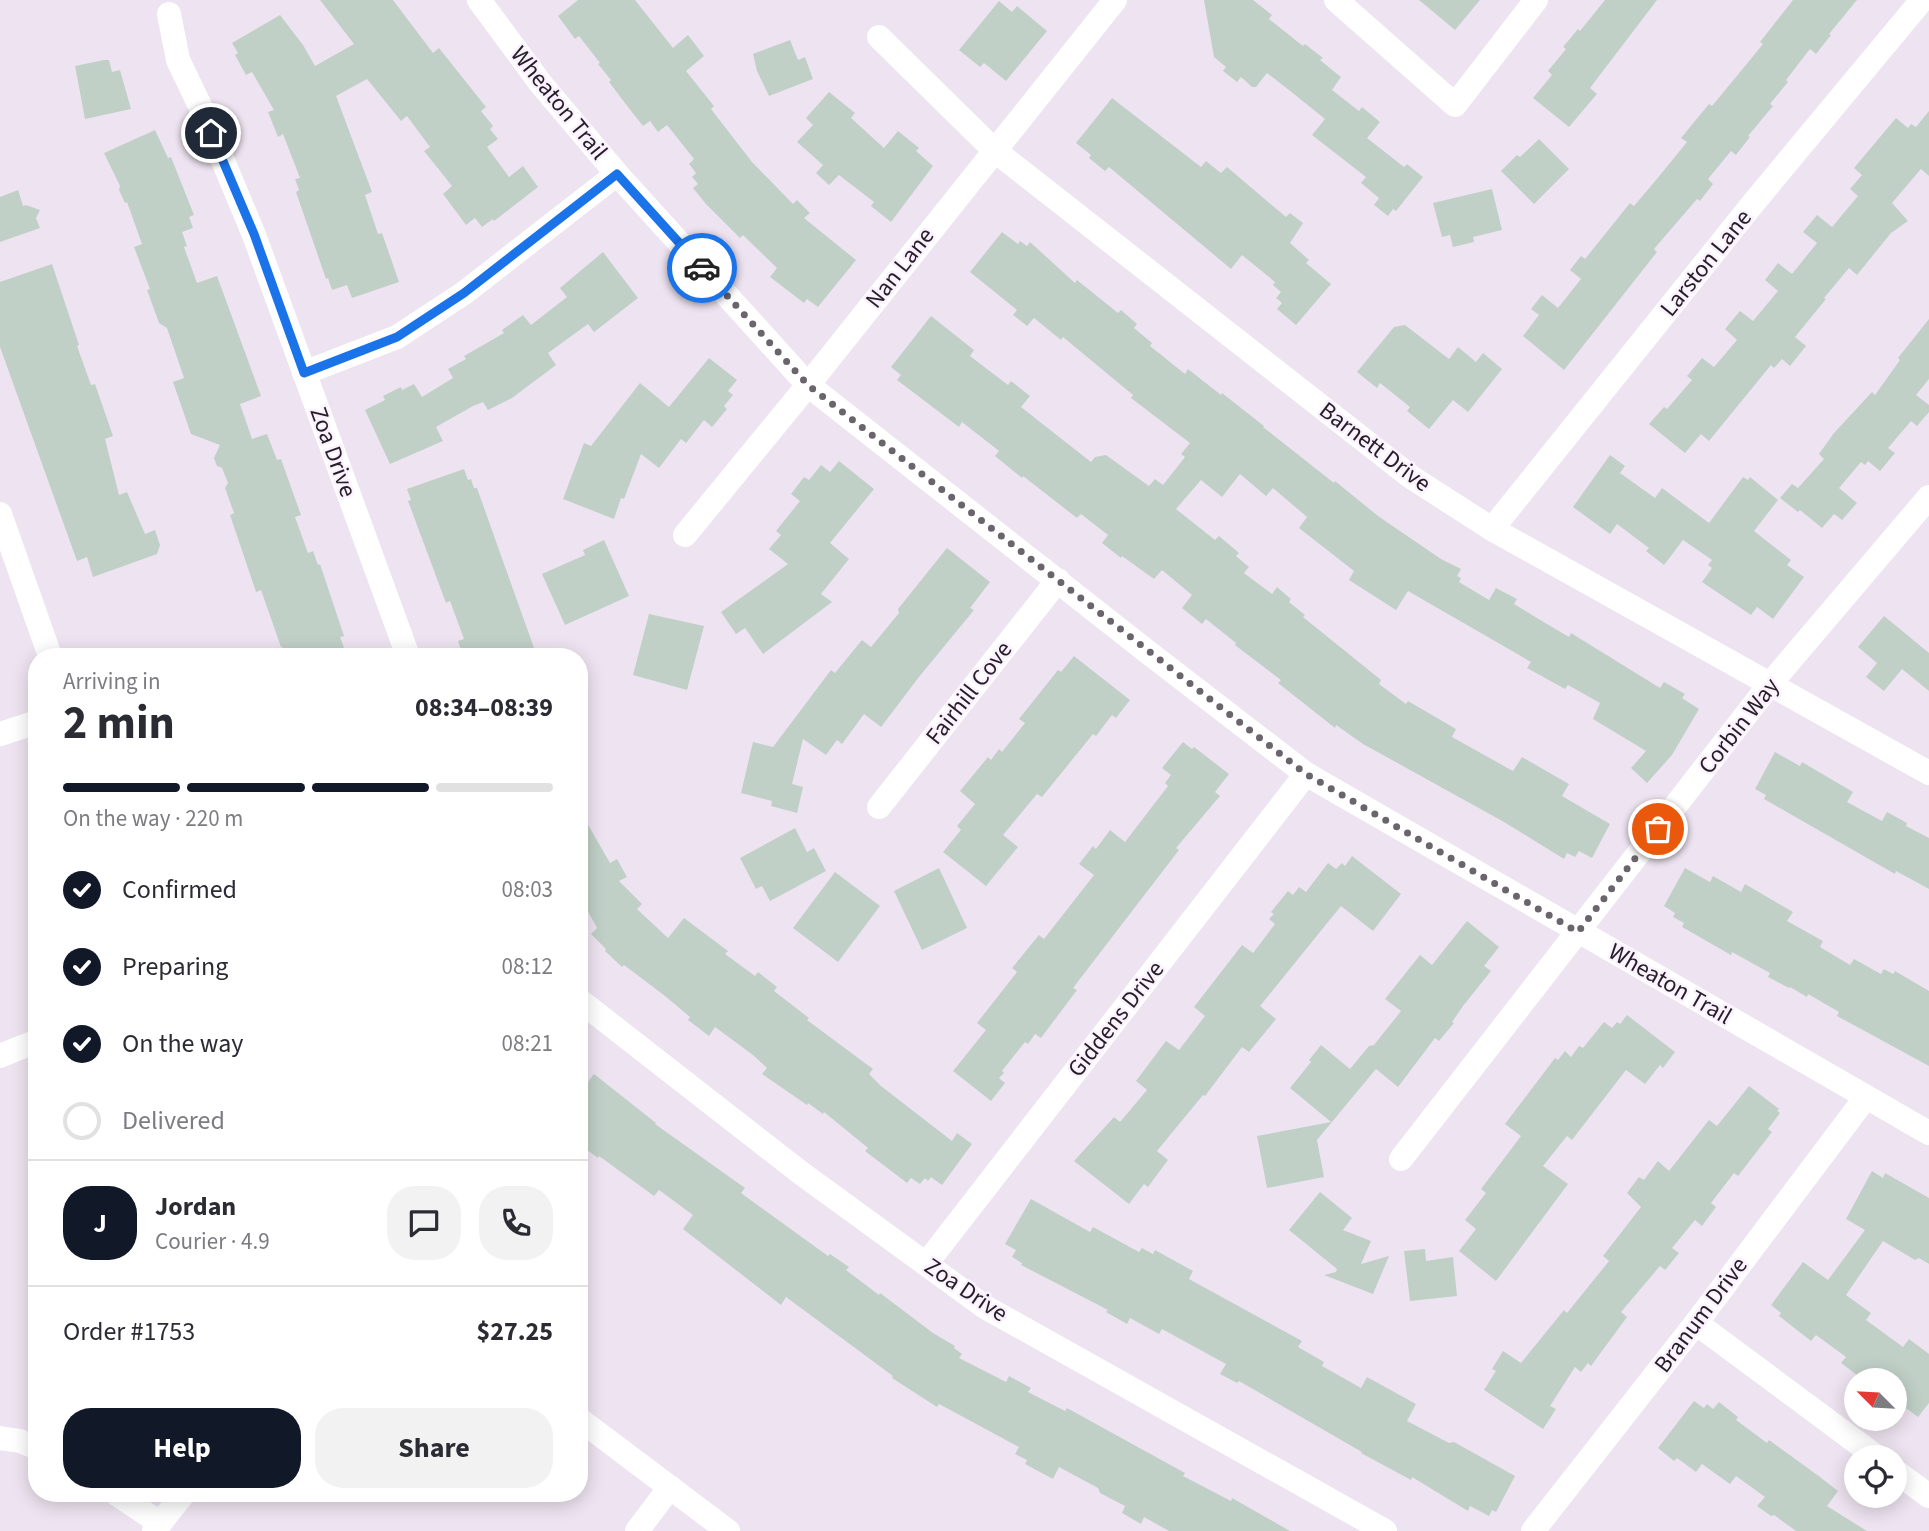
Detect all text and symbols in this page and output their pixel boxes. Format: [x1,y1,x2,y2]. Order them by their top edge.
street label: Wheaton Trail [502,39,616,167]
pin [181,103,241,163]
icon: home [192,114,230,152]
street label: Larston Lane [1652,202,1760,324]
street label: Nan Lane [857,220,943,316]
courier [667,233,737,303]
icon: car [683,249,721,287]
street label: Barnett Drive [1312,393,1438,501]
street label: Zoa Drive [300,402,366,502]
street label: Fairhill Cove [917,634,1021,752]
text: Arriving in [63,665,161,698]
street label: Corbin Way [1690,670,1788,782]
text: 08:34–08:39 [415,689,553,726]
text: 2 min [63,691,175,756]
pin [1628,799,1688,859]
text: On the way · 220 m [63,802,243,835]
icon: bag [1639,810,1677,848]
icon: check [63,871,101,909]
text: Confirmed [122,871,237,908]
text: 08:03 [502,873,553,906]
street label: Wheaton Trail [1602,934,1738,1034]
icon: check [63,948,101,986]
text: Preparing [122,948,228,985]
text: 08:12 [502,950,553,983]
street label: Giddens Drive [1059,953,1173,1085]
icon: check [63,1025,101,1063]
text: On the way [122,1025,243,1062]
text: 08:21 [502,1027,553,1060]
text: Delivered [122,1102,225,1139]
button: chat [387,1186,461,1260]
button: phone [479,1186,553,1260]
text: Jordan [155,1188,236,1225]
text: J [93,1205,107,1242]
text: Courier · 4.9 [155,1225,270,1258]
street label: Zoa Drive [917,1249,1015,1331]
street label: Branum Drive [1646,1250,1756,1380]
text: Order #1753 [63,1313,195,1350]
text: $27.25 [477,1313,553,1350]
north arrow [1844,1368,1908,1432]
map controls [1844,1368,1907,1508]
button: Help [63,1408,301,1488]
button: Share [315,1408,553,1488]
button: locate [1844,1445,1907,1508]

